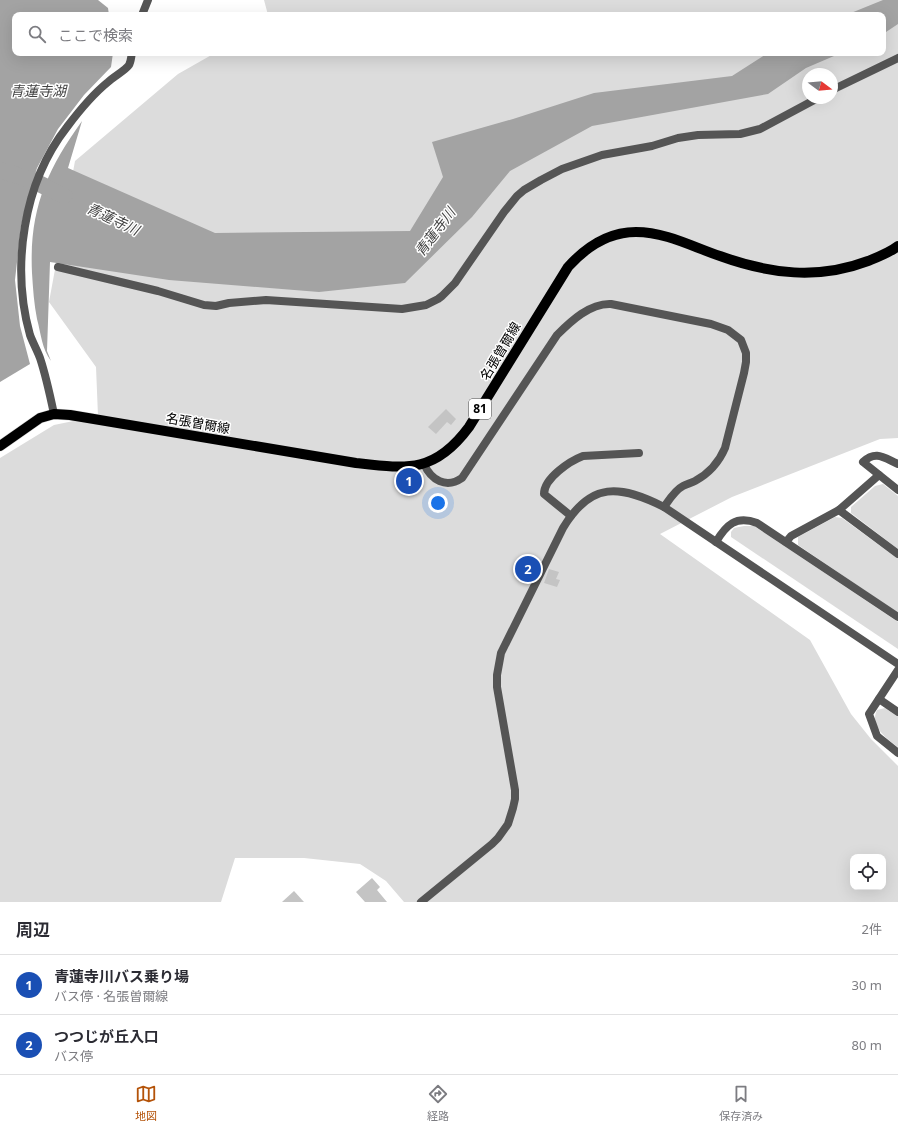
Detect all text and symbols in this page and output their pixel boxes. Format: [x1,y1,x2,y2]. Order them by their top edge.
search box [12,12,886,56]
icon: search [26,23,48,45]
text: ここで検索 [58,25,133,45]
north arrow [802,68,838,104]
water label: 青蓮寺湖 [10,81,68,100]
water label: 青蓮寺川 [84,198,144,240]
water label: 青蓮寺川 [410,202,460,260]
street label: 名張曽爾線 [476,319,524,383]
road number: 81 [469,399,491,419]
street label: 名張曽爾線 [164,408,232,438]
pin: 1 [396,466,422,496]
your location [428,493,448,513]
pin: 2 [515,554,541,584]
map controls [850,854,886,890]
button: locate [850,854,886,890]
text: 周辺 [16,918,50,941]
text: 2件 [862,920,882,938]
text: 青蓮寺川バス乗り場 [54,966,189,986]
text: 1 [25,976,33,994]
text: 30 m [852,976,882,994]
text: バス停 · 名張曽爾線 [54,987,168,1005]
text: つつじが丘入口 [54,1026,159,1046]
text: 2 [25,1036,33,1054]
text: 80 m [852,1036,882,1054]
text: バス停 [54,1047,93,1065]
tab: 地図 [135,1083,157,1123]
tab: 経路 [427,1083,449,1123]
tab: 保存済み [719,1083,763,1123]

